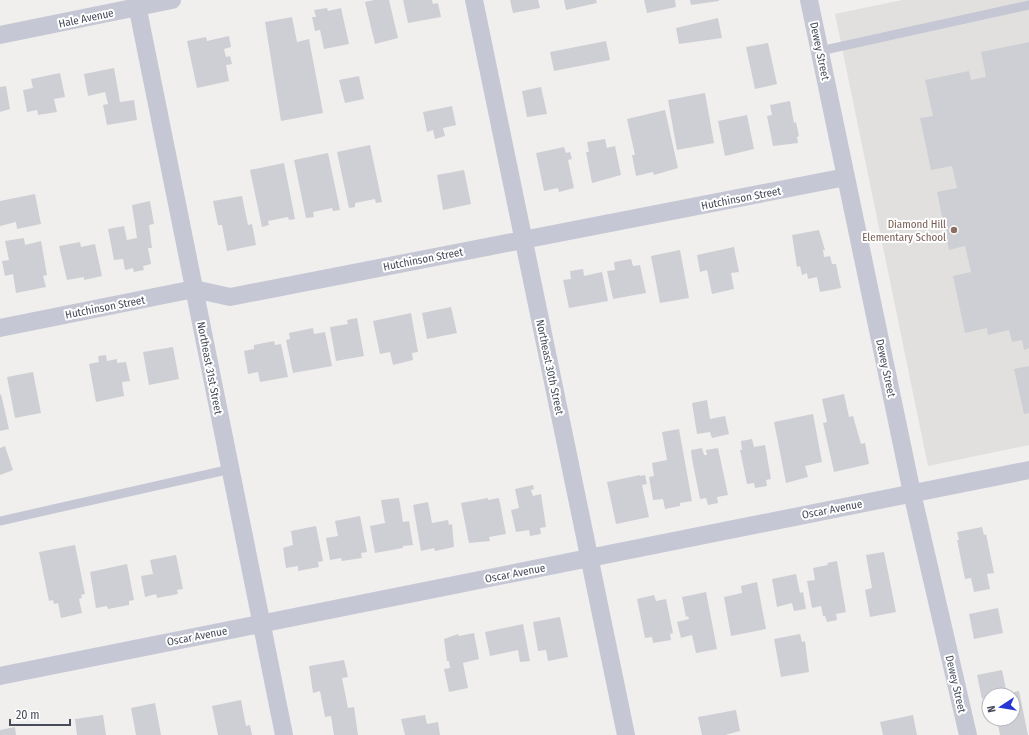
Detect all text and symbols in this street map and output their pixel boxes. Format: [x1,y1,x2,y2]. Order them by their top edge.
street label: Hale Avenue [57,6,115,31]
street label: Dewey Street [807,21,832,82]
street label: Hutchinson Street [700,184,782,213]
place label: Diamond Hill Elementary School [862,218,946,244]
marker: Diamond Hill Elementary School [949,225,959,235]
street label: Hutchinson Street [382,245,464,274]
street label: Hutchinson Street [64,293,146,322]
street label: Northeast 30th Street [533,318,566,416]
street label: Northeast 31st Street [194,321,225,416]
street label: Dewey Street [873,338,898,399]
street label: Oscar Avenue [801,497,863,522]
street label: Oscar Avenue [484,561,546,586]
street label: Oscar Avenue [166,624,228,649]
street label: Dewey Street [943,654,969,715]
north arrow [981,687,1021,727]
scale bar [10,701,70,727]
text: N [985,704,999,714]
text: 20 m [16,708,40,722]

